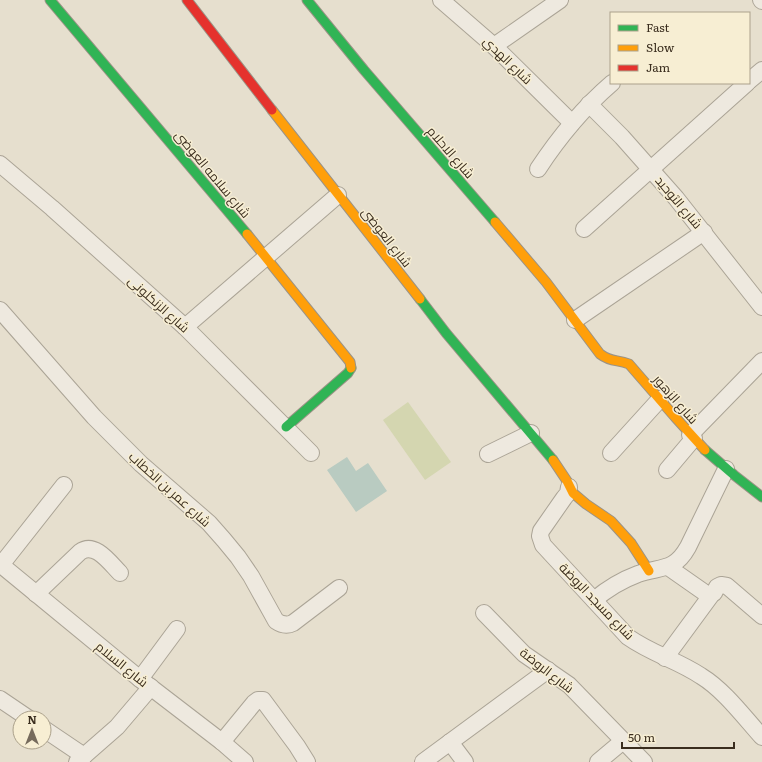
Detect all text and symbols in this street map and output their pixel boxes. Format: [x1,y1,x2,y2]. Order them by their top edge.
legend [610,12,750,84]
text: Fast [646,18,670,36]
street label: شارع الهدي [478,31,537,89]
text: Slow [646,38,675,56]
text: Jam [646,58,671,76]
street label: شارع الاحلام [423,121,479,183]
street label: شارع سلامه العوضى [171,126,256,222]
street label: شارع التوحيد [651,171,707,232]
street label: شارع العوضى [358,203,417,271]
street label: شارع الزنكلونى [124,271,194,337]
street label: شارع الزهور [649,369,703,428]
street label: شارع عمر بن الخطاب [125,447,216,531]
street label: شارع مسجد الروضة [555,558,639,644]
street label: شارع السلام [91,636,153,692]
street label: شارع الروضة [516,642,578,697]
north arrow [12,710,52,750]
text: N [27,711,37,727]
scale bar [622,724,734,750]
text: 50 m [628,728,655,746]

